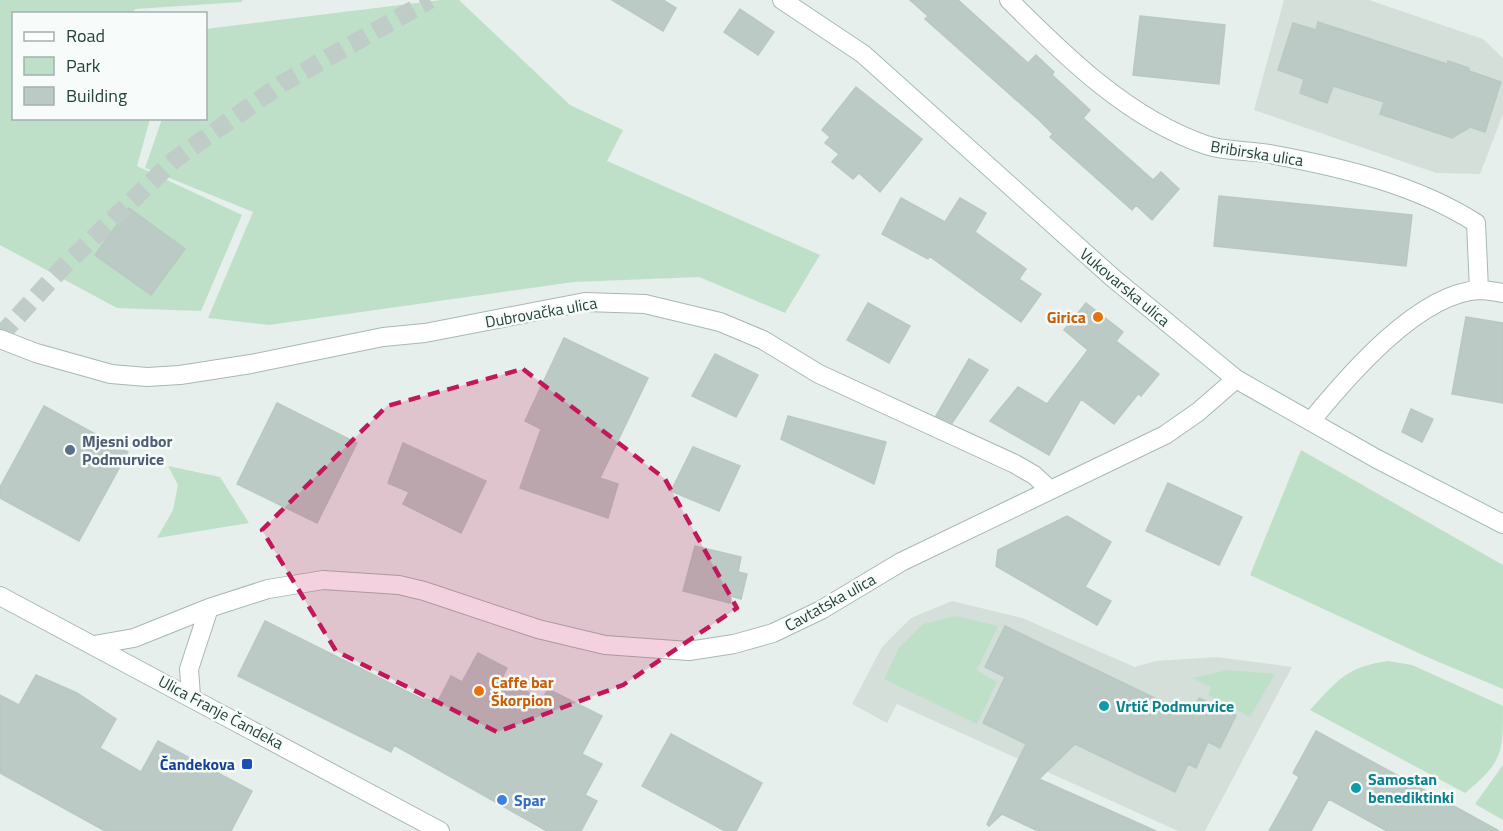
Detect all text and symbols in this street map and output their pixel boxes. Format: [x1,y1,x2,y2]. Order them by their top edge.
legend [12,12,207,120]
text: Road [66,22,105,49]
text: Park [66,52,101,79]
text: Building [66,82,127,109]
street label: Bribirska ulica [1209,134,1305,172]
street label: Vukovarska ulica [1075,242,1175,332]
street label: Dubrovačka ulica [483,290,599,334]
place label: Girica [1047,305,1086,329]
marker: Girica [1091,310,1105,324]
place label: Mjesni odbor Podmurvice [82,429,173,471]
marker: Mjesni odbor Podmurvice [63,443,77,457]
street label: Cavtatska ulica [780,567,880,637]
street label: Ulica Franje Čandeka [154,669,288,755]
place label: Caffe bar Škorpion [491,670,554,712]
marker: Caffe bar Škorpion [472,684,486,698]
place label: Vrtić Podmurvice [1116,694,1234,718]
marker: Vrtić Podmurvice [1097,699,1111,713]
place label: Čandekova [160,752,235,776]
marker: Čandekova [240,757,254,771]
place label: Samostan benediktinki [1368,767,1454,809]
marker: Samostan benediktinki [1349,781,1363,795]
place label: Spar [514,788,546,812]
marker: Spar [495,793,509,807]

